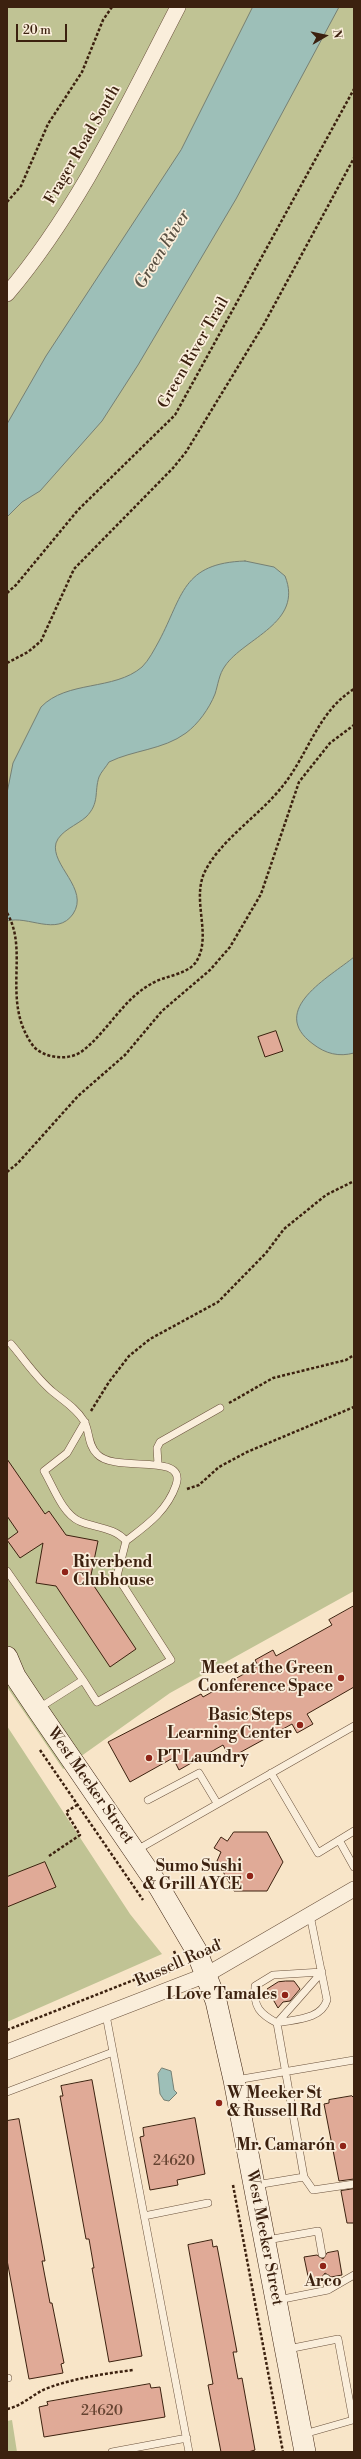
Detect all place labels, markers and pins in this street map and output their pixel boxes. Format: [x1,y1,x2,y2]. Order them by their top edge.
place label: Riverbend Clubhouse [73,1553,154,1591]
marker: Riverbend Clubhouse [60,1567,70,1577]
place label: Meet at the Green Conference Space [198,1659,333,1697]
marker: Meet at the Green Conference Space [336,1673,346,1683]
place label: Basic Steps Learning Center [167,1706,292,1744]
marker: Basic Steps Learning Center [295,1720,305,1730]
place label: PT Laundry [157,1748,249,1768]
marker: PT Laundry [144,1753,154,1763]
place label: Sumo Sushi & Grill AYCE [143,1857,242,1895]
marker: Sumo Sushi & Grill AYCE [245,1871,255,1881]
place label: I Love Tamales [166,1985,277,2005]
marker: I Love Tamales [280,1990,290,2000]
place label: W Meeker St & Russell Rd [227,2084,322,2122]
marker: W Meeker St & Russell Rd [214,2098,224,2108]
place label: Mr. Camarón [236,2136,335,2156]
marker: Mr. Camarón [338,2141,348,2151]
marker: Arco [318,2261,328,2271]
place label: Arco [304,2272,342,2292]

